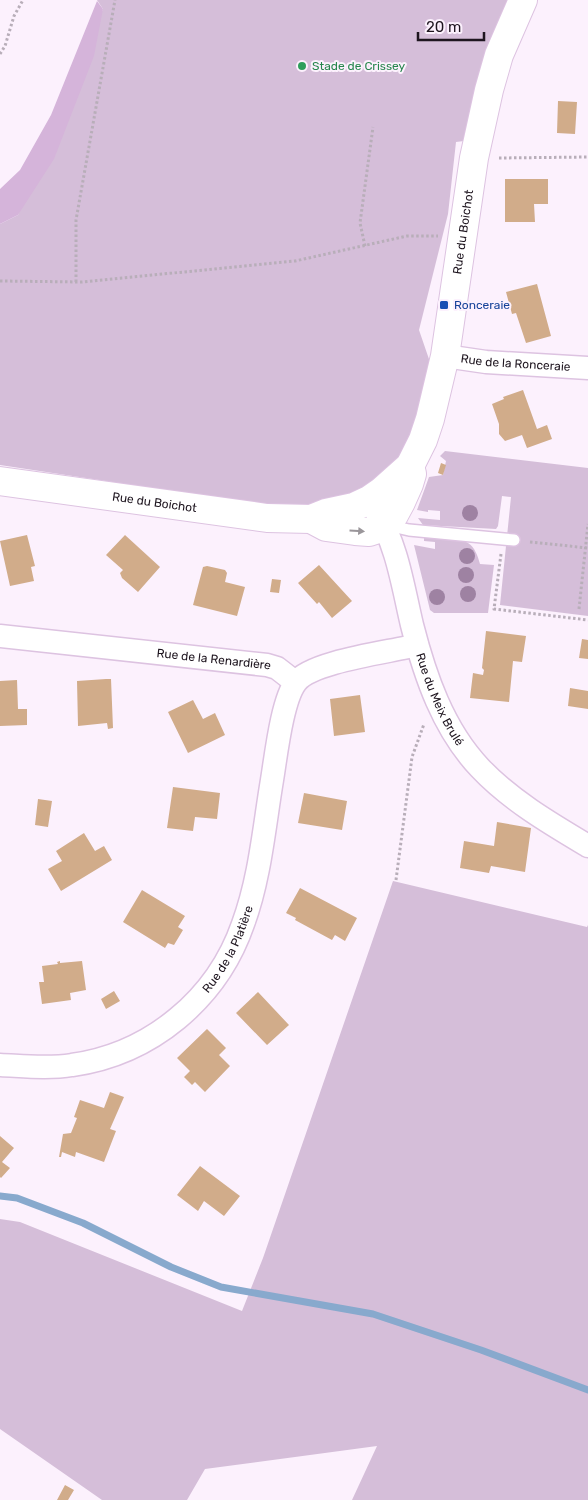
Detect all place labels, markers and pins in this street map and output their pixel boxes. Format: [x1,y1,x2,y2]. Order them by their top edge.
place label: Stade de Crissey [312,59,406,73]
marker: Stade de Crissey [296,60,308,72]
place label: Ronceraie [454,298,510,312]
marker: Ronceraie [438,299,450,311]

